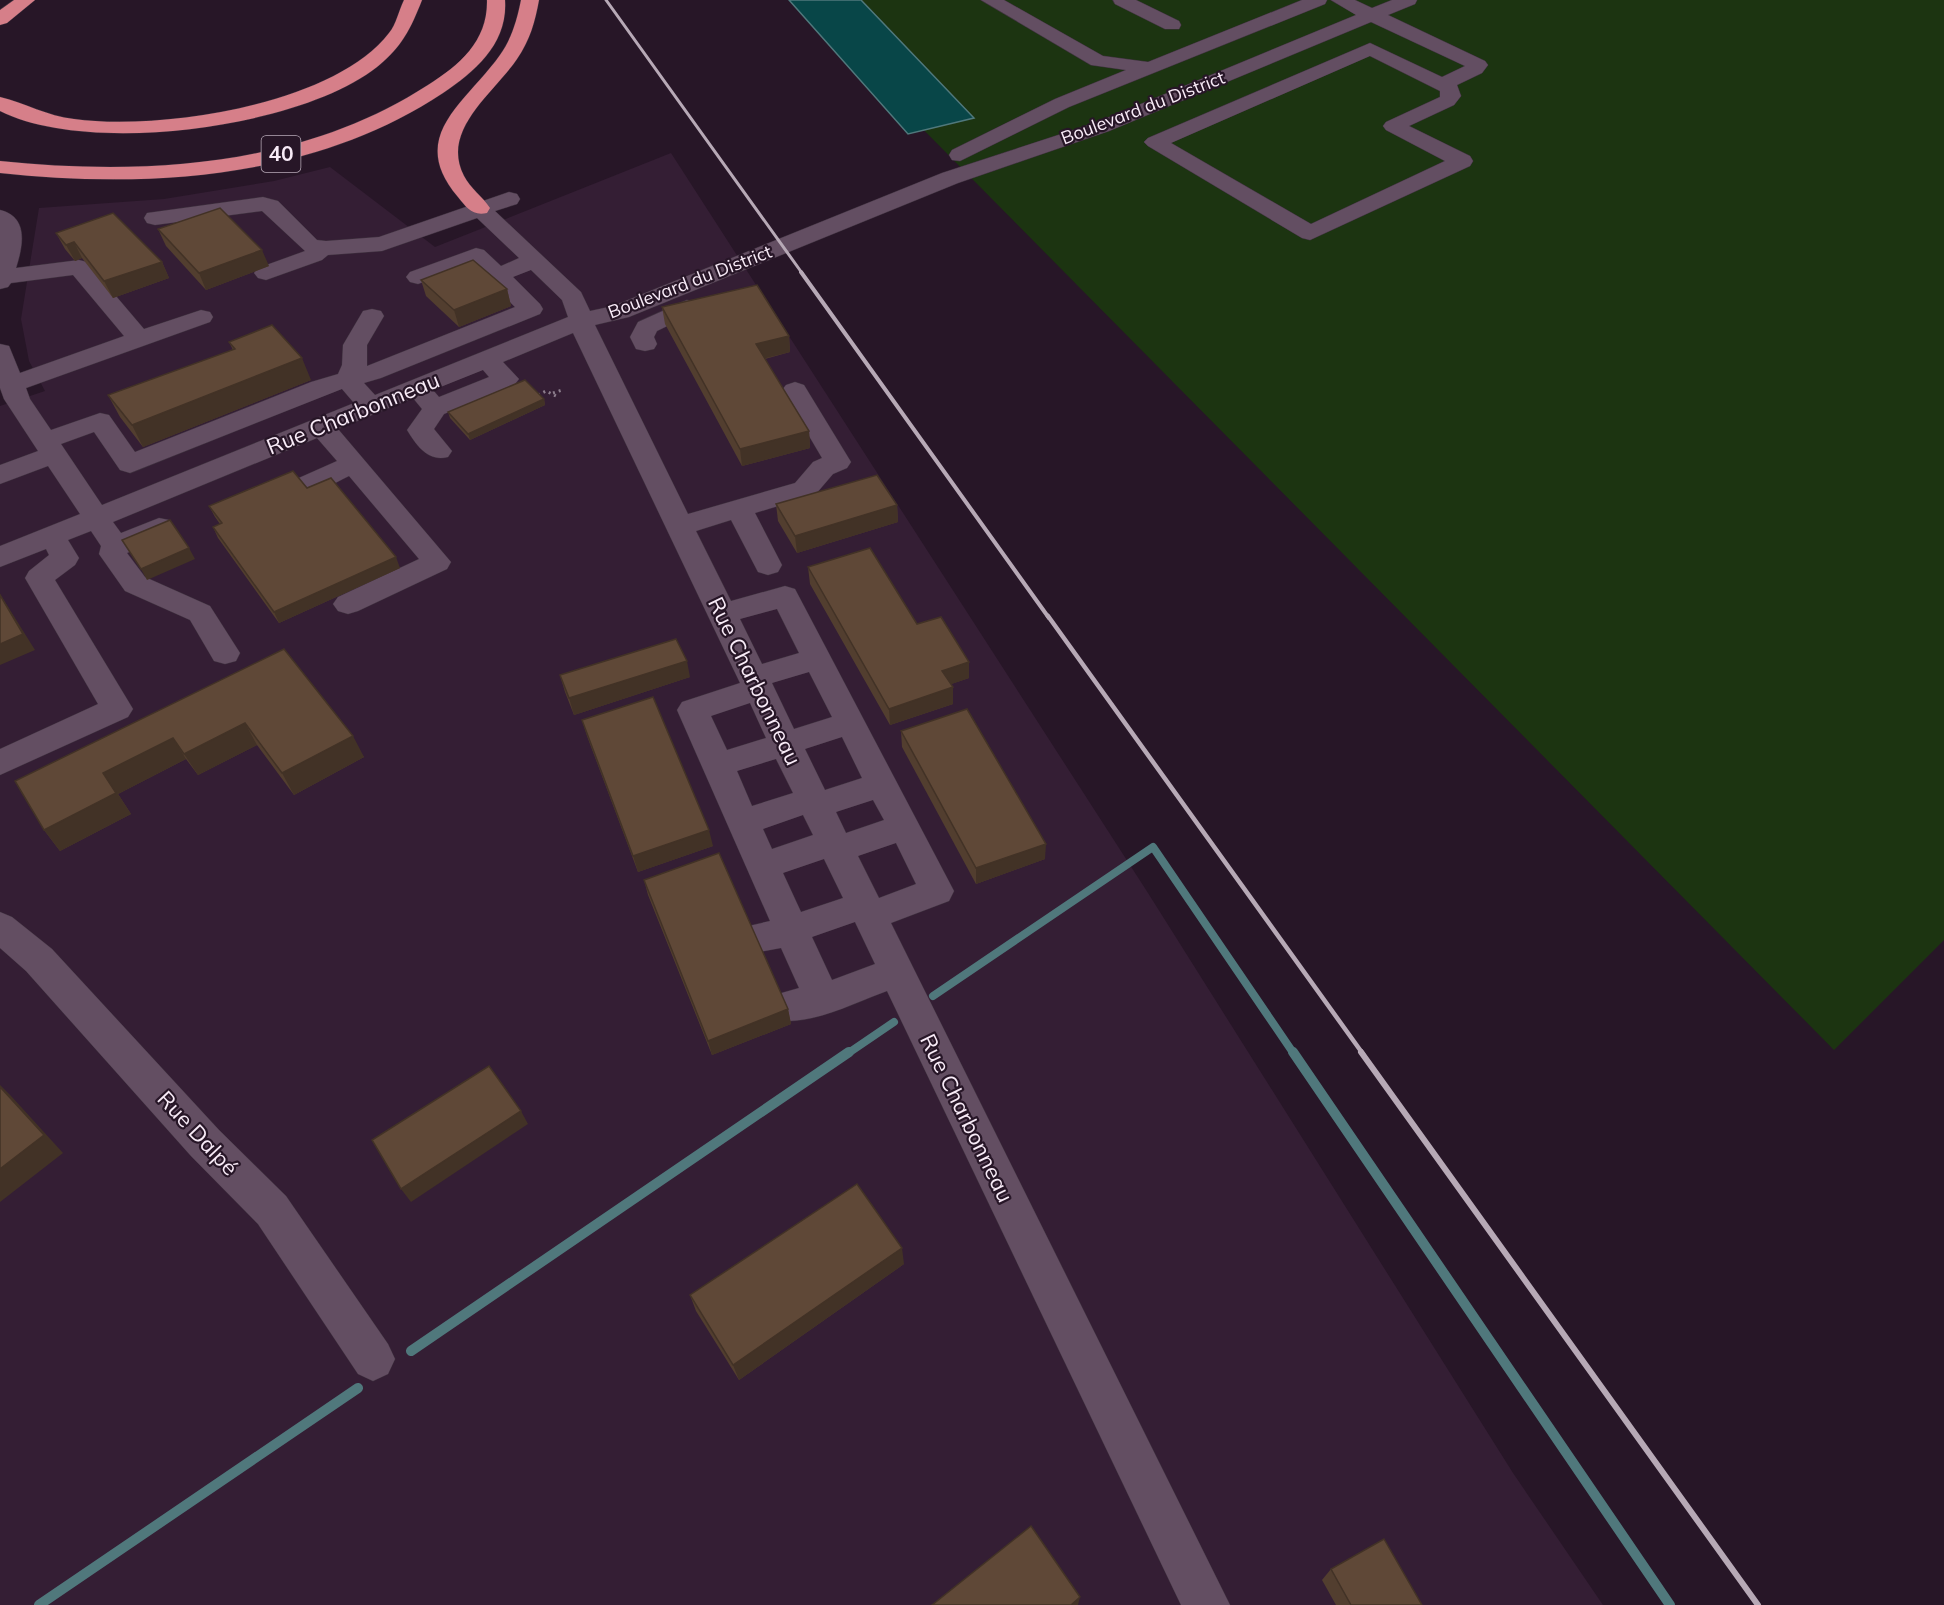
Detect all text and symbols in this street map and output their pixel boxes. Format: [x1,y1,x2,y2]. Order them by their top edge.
street label: Boulevard du District [1058,66,1228,149]
road number: 40 [262,136,300,172]
street label: Boulevard du District [605,240,775,323]
street label: Rue Charbonneau [262,366,444,460]
street label: Rue Charbonneau [702,592,808,770]
street label: Rue Charbonneau [914,1029,1020,1207]
street label: Rue Dalpé [152,1085,244,1181]

